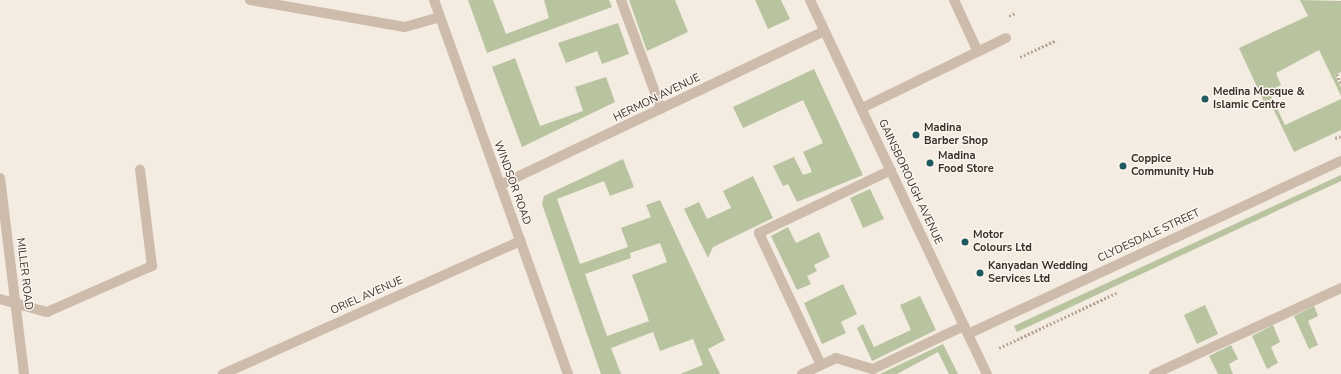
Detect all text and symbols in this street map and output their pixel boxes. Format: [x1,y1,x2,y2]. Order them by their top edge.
street label: HERMON AVENUE [611,71,703,125]
place label: Medina Mosque & Islamic Centre [1213,86,1304,112]
marker: Medina Mosque & Islamic Centre [1200,94,1210,104]
street label: GAINSBOROUGH AVENUE [875,117,945,247]
place label: Madina Barber Shop [924,122,988,148]
marker: Madina Barber Shop [911,130,921,140]
street label: WINDSOR ROAD [491,139,533,227]
place label: Madina Food Store [938,150,994,176]
place label: Coppice Community Hub [1131,153,1214,179]
marker: Madina Food Store [925,158,935,168]
marker: Coppice Community Hub [1118,161,1128,171]
street label: CLYDESDALE STREET [1096,207,1202,265]
place label: Motor Colours Ltd [973,229,1032,255]
street label: MILLER ROAD [13,237,35,311]
marker: Motor Colours Ltd [960,237,970,247]
place label: Kanyadan Wedding Services Ltd [988,260,1088,286]
marker: Kanyadan Wedding Services Ltd [975,268,985,278]
street label: ORIEL AVENUE [329,274,405,318]

